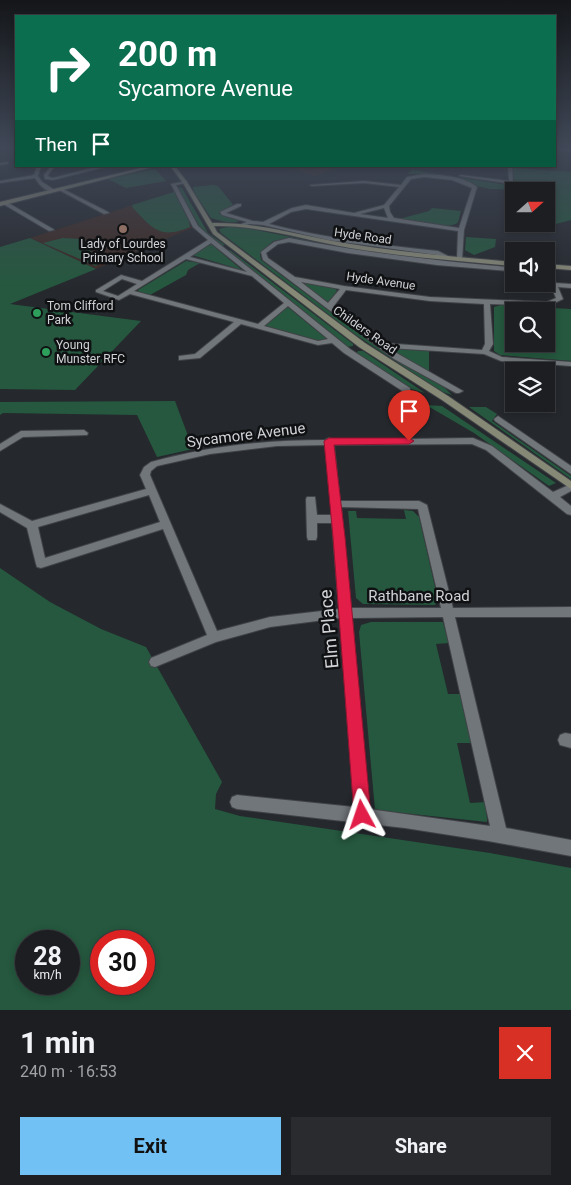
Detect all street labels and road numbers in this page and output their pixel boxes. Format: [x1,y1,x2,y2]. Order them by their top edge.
street label: Hyde Road [333,225,393,247]
street label: Hyde Avenue [346,269,416,293]
street label: Childers Road [331,303,399,357]
street label: Sycamore Avenue [186,419,306,451]
street label: Rathbane Road [368,587,470,605]
street label: Elm Place [315,589,342,669]

